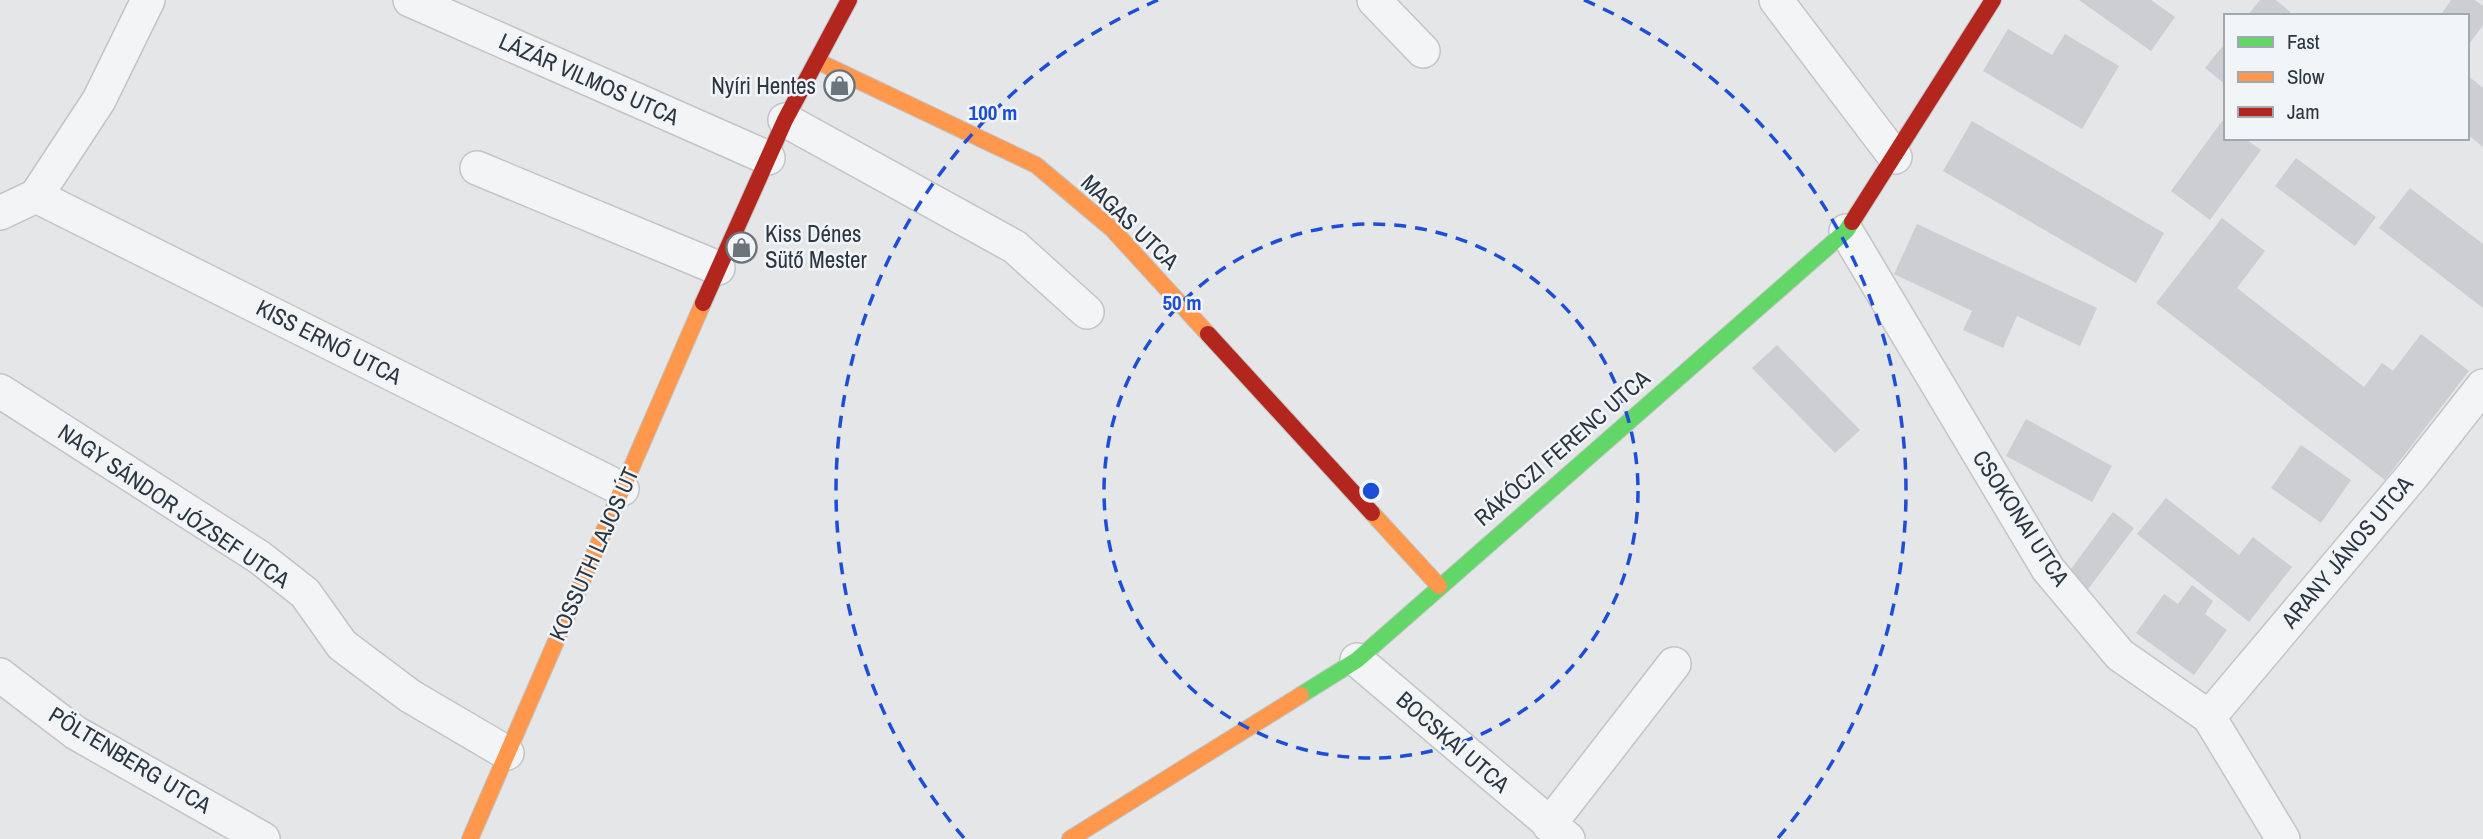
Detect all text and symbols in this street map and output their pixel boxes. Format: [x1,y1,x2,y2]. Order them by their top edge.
legend [2224,14,2469,140]
street label: LÁZÁR VILMOS UTCA [494,25,684,132]
text: Fast [2287,27,2320,56]
text: Slow [2287,62,2325,91]
shop icon: Nyíri Hentes [822,69,856,103]
place label: Nyíri Hentes [711,70,816,101]
text: Jam [2287,97,2320,126]
text: 100 m [969,98,1017,127]
street label: MAGAS UTCA [1075,167,1186,276]
place label: Kiss Dénes Sütő Mester [765,218,867,275]
shop icon: Kiss Dénes Sütő Mester [725,230,759,264]
text: 50 m [1162,288,1202,317]
street label: KISS ERNŐ UTCA [251,292,408,392]
street label: RÁKÓCZI FERENC UTCA [1467,362,1656,533]
street label: NAGY SÁNDOR JÓZSEF UTCA [52,416,297,595]
street label: CSOKONAI UTCA [1966,444,2077,592]
street label: KOSSUTH LAJOS ÚT [541,462,646,645]
street label: ARANY JÁNOS UTCA [2273,469,2420,635]
centre of rings [1359,479,1383,503]
street label: BOCSKAI UTCA [1390,684,1517,800]
street label: PÖLTENBERG UTCA [43,699,218,820]

